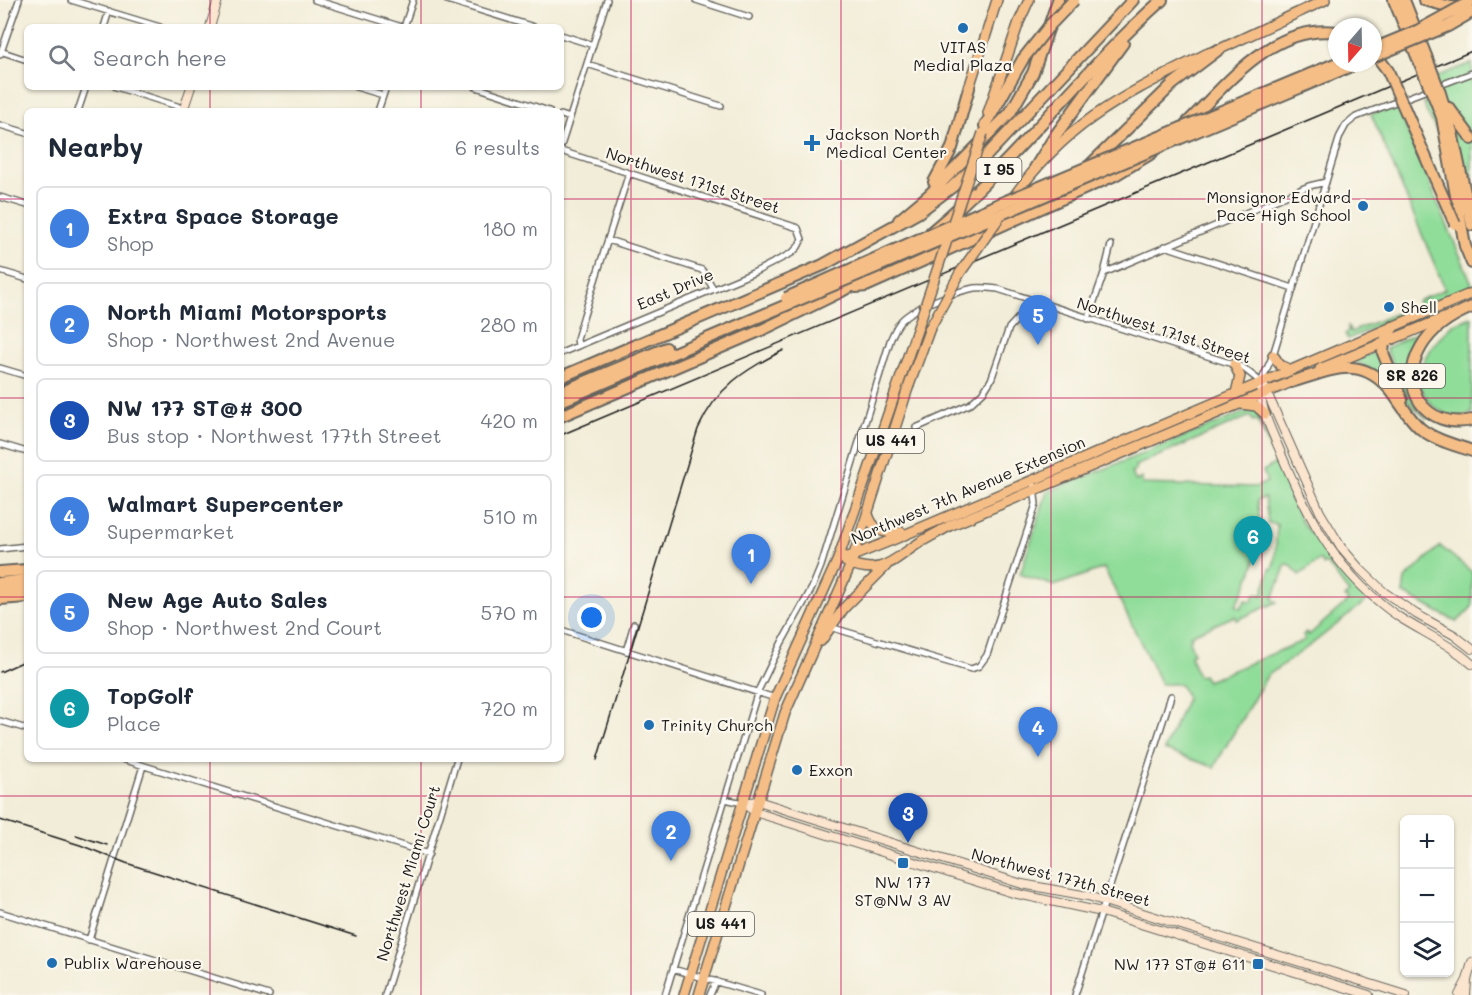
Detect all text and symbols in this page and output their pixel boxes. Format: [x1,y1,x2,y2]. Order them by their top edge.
north arrow [1328,18,1382,72]
marker: VITAS Medial Plaza [956,21,970,35]
search box [24,24,564,90]
place label: VITAS Medial Plaza [913,36,1013,75]
icon: search [45,41,78,74]
text: Search here [93,43,227,72]
place label: Jackson North Medical Center [826,123,947,162]
text: Nearby [48,130,143,164]
text: 6 results [455,134,540,160]
marker: Jackson North Medical Center [803,134,821,152]
street label: Northwest 171st Street [603,141,783,218]
road number: I 95 [976,158,1022,182]
place label: Monsignor Edward Pace High School [1207,186,1351,225]
marker: Monsignor Edward Pace High School [1356,199,1370,213]
text: Extra Space Storage [107,201,339,230]
text: 1 [65,215,74,241]
text: 180 m [482,215,538,241]
text: Shop [107,230,154,256]
street label: East Drive [633,263,716,314]
street label: Northwest 171st Street [1074,291,1254,368]
pin: 5 [1018,296,1058,345]
place label: Shell [1401,296,1437,317]
text: North Miami Motorsports [107,297,387,326]
marker: Shell [1382,300,1396,314]
text: 2 [64,311,75,337]
text: 280 m [480,311,538,337]
text: Shop · Northwest 2nd Avenue [107,326,395,352]
road number: SR 826 [1379,364,1445,388]
text: NW 177 ST@# 300 [107,393,302,422]
text: 3 [64,407,76,433]
text: 420 m [480,407,538,433]
text: Bus stop · Northwest 177th Street [107,422,442,448]
road number: US 441 [858,429,924,453]
street label: Northwest 7th Avenue Extension [848,431,1088,549]
text: Walmart Supercenter [107,489,343,518]
text: 4 [63,503,76,529]
text: 510 m [483,503,538,529]
pin: 6 [1234,516,1272,566]
text: Supermarket [107,518,234,544]
pin: 1 [732,534,771,584]
text: New Age Auto Sales [107,585,328,614]
text: 5 [64,599,75,625]
text: 570 m [481,599,538,625]
your location [577,603,606,632]
text: Shop · Northwest 2nd Court [107,614,382,640]
text: TopGolf [107,681,193,710]
text: 6 [63,695,76,721]
text: 720 m [481,695,538,721]
pin: 4 [1018,708,1058,757]
text: Place [107,710,161,736]
place label: Trinity Church [661,714,773,735]
marker: Trinity Church [642,718,656,732]
place label: Exxon [809,759,853,780]
marker: Exxon [790,763,804,777]
street label: Northwest Miami Court [371,782,444,963]
pin: 3 [888,794,928,843]
pin: 2 [652,812,690,861]
map controls [1400,815,1454,977]
button: + [1400,815,1454,869]
street label: Northwest 177th Street [969,842,1153,911]
marker: NW 177 ST@NW 3 AV [896,856,910,870]
button: − [1400,869,1454,923]
place label: NW 177 ST@NW 3 AV [855,871,951,910]
road number: US 441 [688,912,754,936]
button: layers [1400,923,1454,977]
place label: Publix Warehouse [64,952,202,973]
place label: NW 177 ST@# 611 [1114,953,1246,974]
marker: Publix Warehouse [45,956,59,970]
marker: NW 177 ST@# 611 [1251,957,1265,971]

